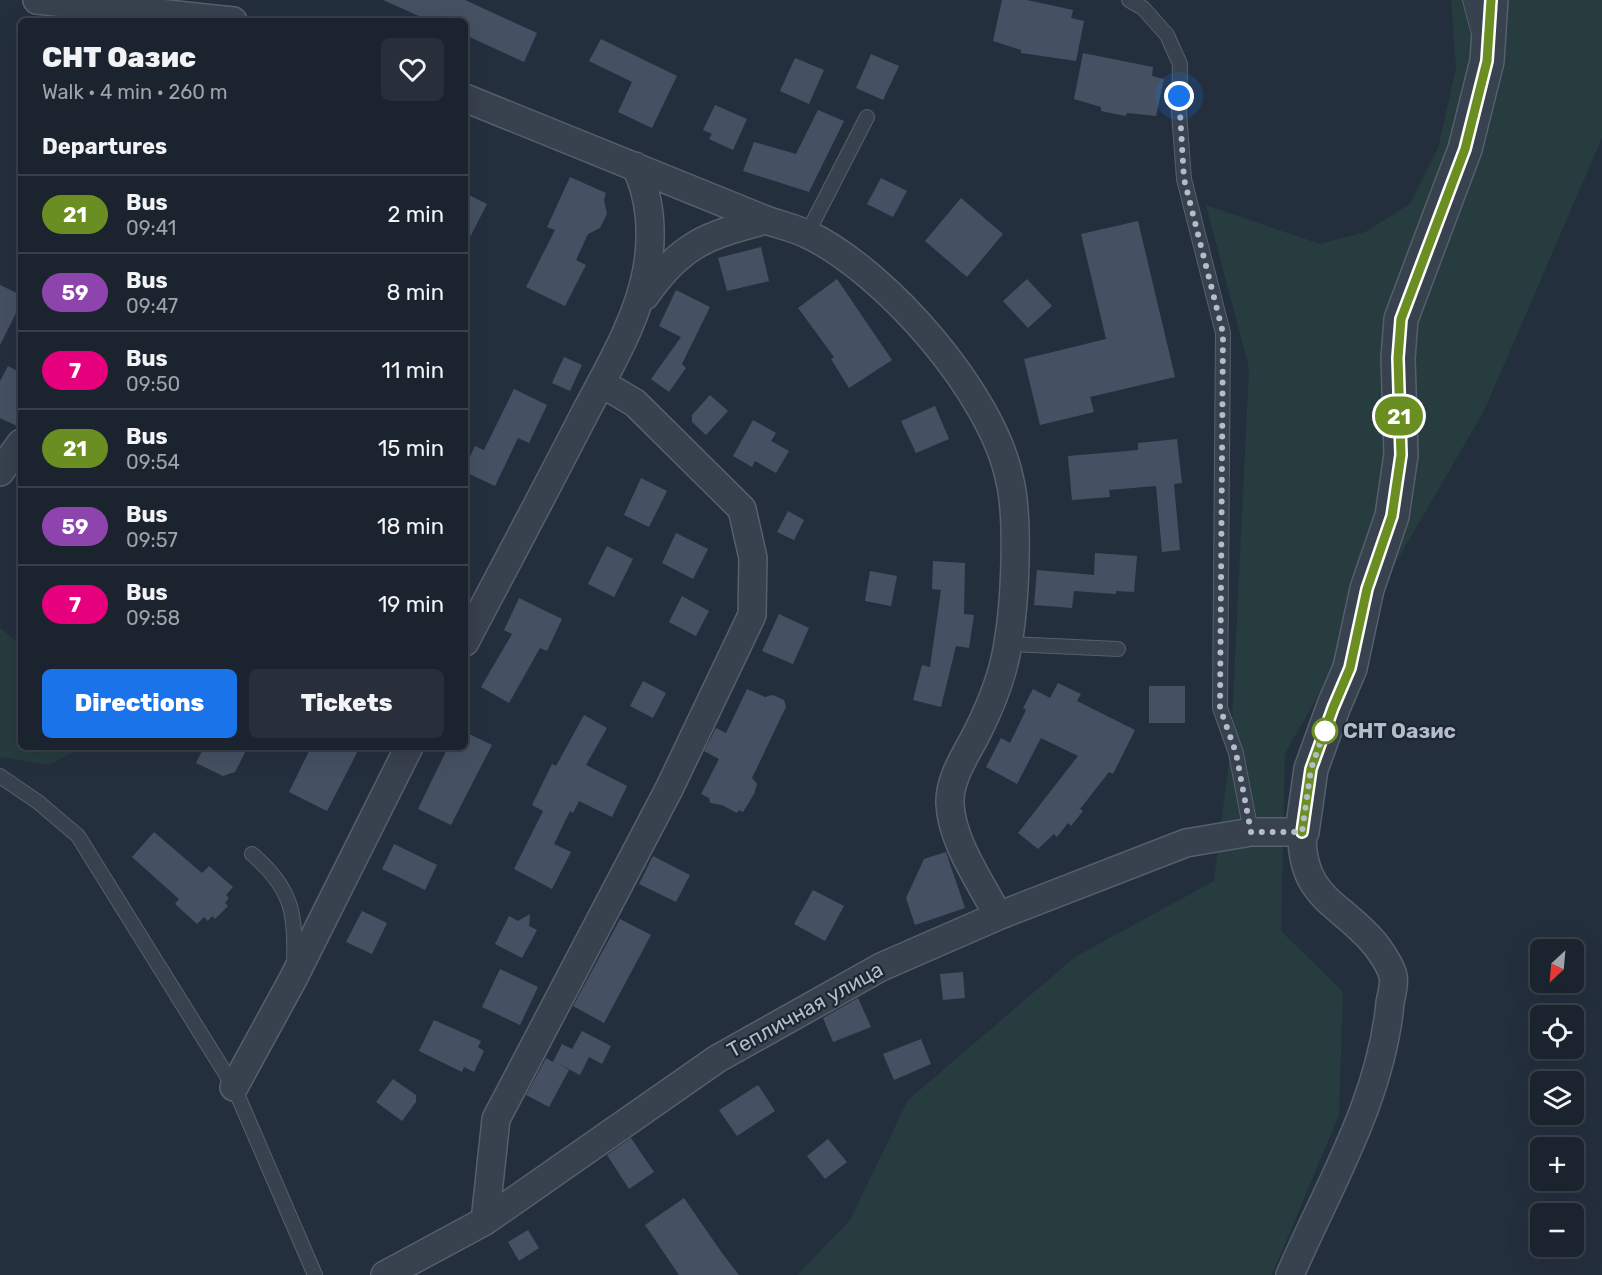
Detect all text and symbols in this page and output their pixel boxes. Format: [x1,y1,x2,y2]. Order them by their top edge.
button: heart [381,38,444,101]
text: СНТ Оазис [42,41,196,74]
text: Walk · 4 min · 260 m [42,80,228,104]
your location [1164,81,1194,111]
text: Departures [42,133,167,160]
text: Bus [126,189,168,216]
text: 2 min [387,201,444,228]
text: 21 [63,202,87,227]
text: 09:41 [126,216,176,240]
text: Bus [126,267,168,294]
text: 8 min [386,279,444,306]
text: 59 [61,280,89,305]
text: 09:47 [126,294,178,318]
text: Bus [126,345,168,372]
text: 11 min [382,357,444,384]
text: 7 [69,358,81,383]
text: 09:50 [126,372,180,396]
line badge: 21 [1372,396,1426,436]
text: 21 [1387,404,1411,429]
text: Bus [126,423,168,450]
text: 15 min [378,435,444,462]
text: 21 [63,436,87,461]
text: 09:54 [126,450,180,474]
text: Bus [126,501,168,528]
text: 18 min [377,513,444,540]
text: 59 [61,514,89,539]
text: 09:57 [126,528,178,552]
text: Bus [126,579,168,606]
text: 19 min [378,591,444,618]
text: 7 [69,592,81,617]
text: 09:58 [126,606,180,630]
button: Directions [42,669,237,738]
button: Tickets [249,669,444,738]
marker: СНТ Оазис [1312,718,1338,744]
place label: СНТ Оазис [1343,718,1456,743]
north arrow [1530,939,1584,993]
map controls [1530,939,1584,1257]
street label: Тепличная улица [722,956,887,1063]
button: locate [1530,1005,1584,1059]
button: layers [1530,1071,1584,1125]
button: + [1530,1137,1584,1191]
button: − [1530,1203,1584,1257]

